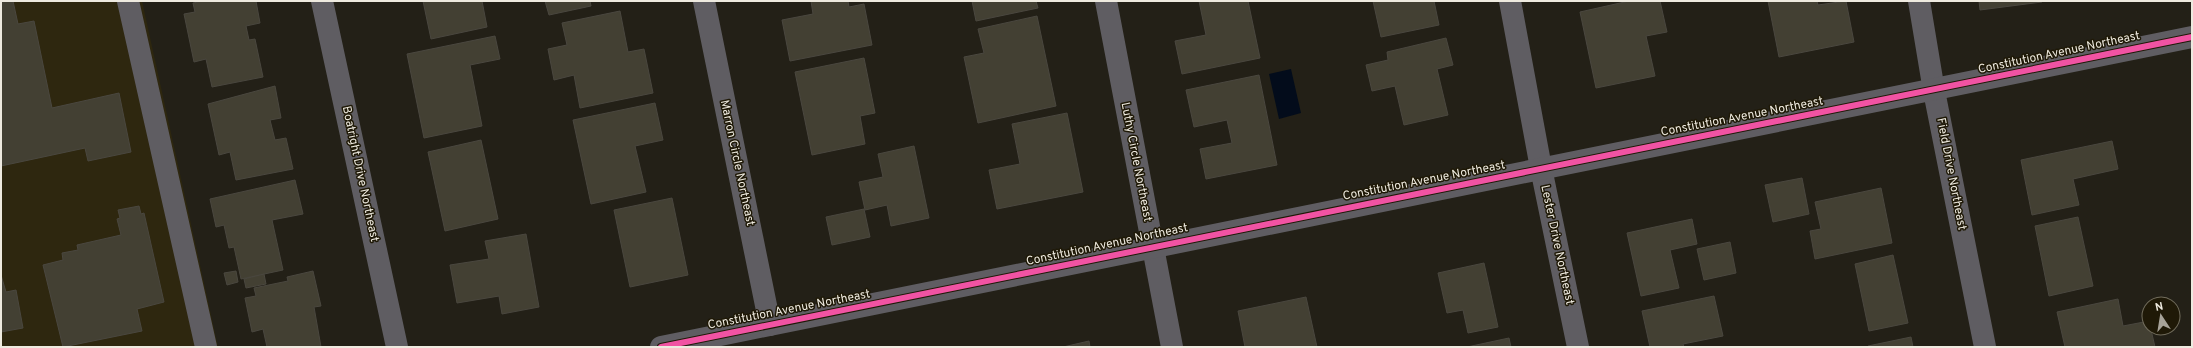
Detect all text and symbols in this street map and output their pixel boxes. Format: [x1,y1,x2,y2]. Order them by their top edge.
street label: Constitution Avenue Northeast [1977,28,2141,78]
street label: Constitution Avenue Northeast [1659,93,1825,141]
street label: Marron Circle Northeast [716,98,758,228]
street label: Luthy Circle Northeast [1117,101,1155,223]
street label: Boatright Drive Northeast [338,105,382,243]
street label: Field Drive Northeast [1932,116,1970,232]
street label: Constitution Avenue Northeast [1341,157,1507,205]
street label: Lester Drive Northeast [1536,184,1578,306]
street label: Constitution Avenue Northeast [1025,220,1189,270]
street label: Constitution Avenue Northeast [706,286,872,334]
north arrow [2141,296,2181,336]
text: N [2154,300,2164,315]

